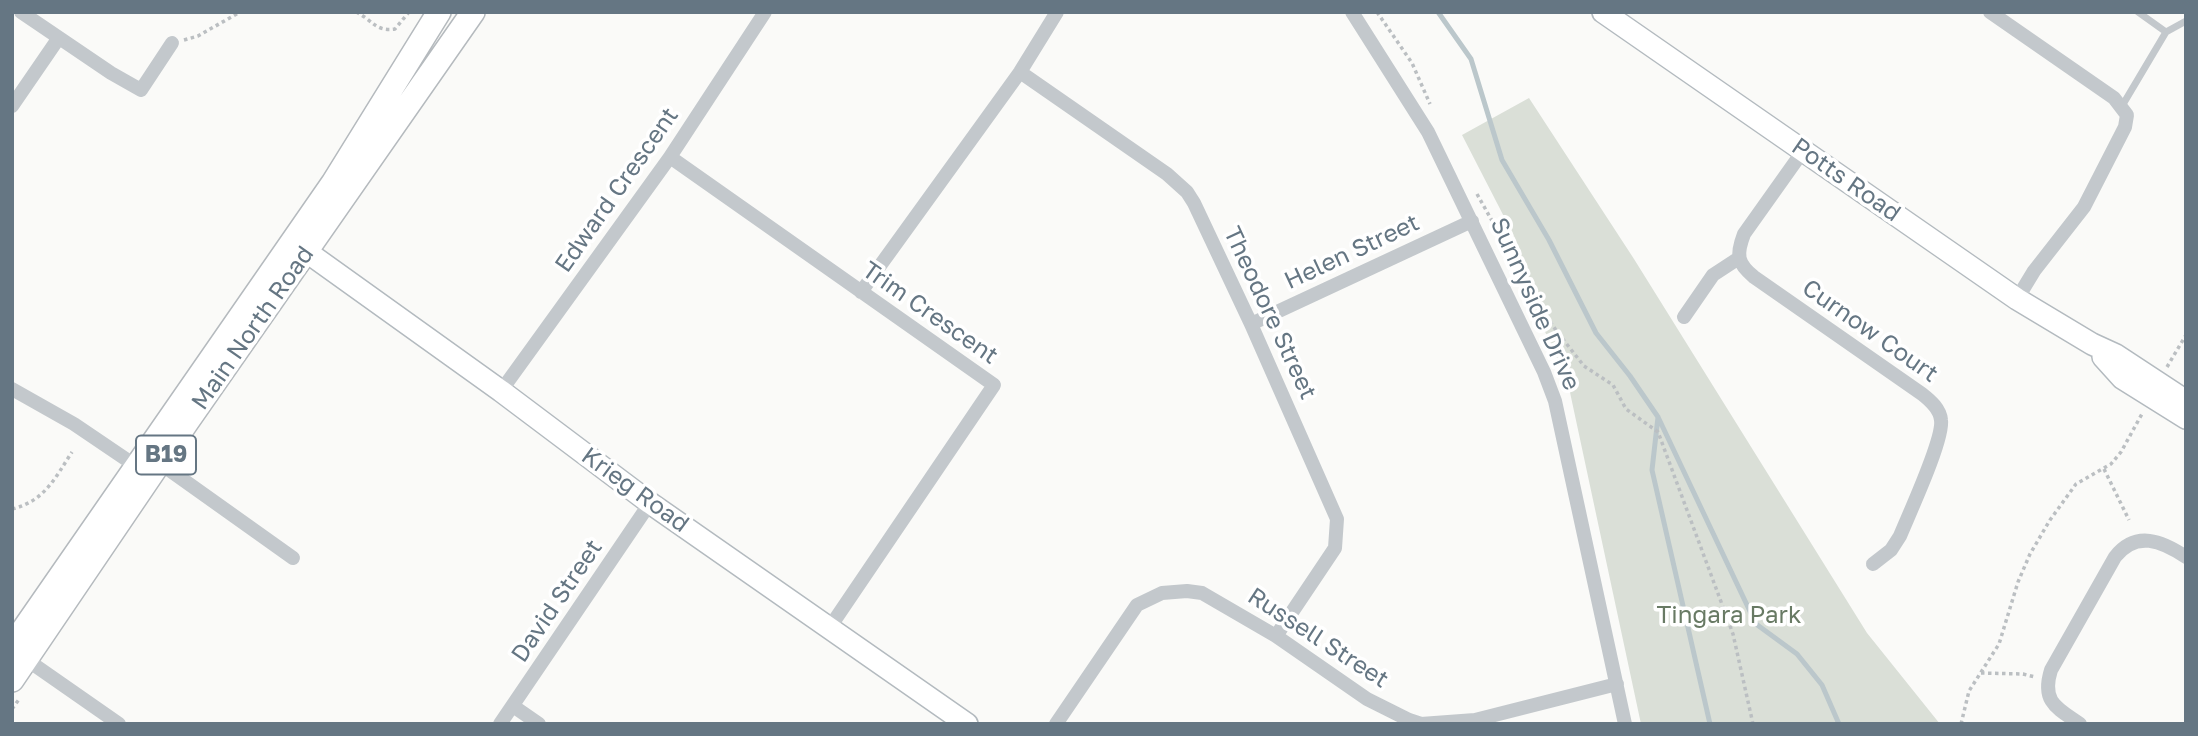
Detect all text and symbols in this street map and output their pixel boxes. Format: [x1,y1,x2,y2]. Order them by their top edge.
street label: Edward Crescent [549,102,685,278]
street label: Potts Road [1786,132,1906,228]
street label: Helen Street [1280,208,1424,296]
street label: Sunnyside Drive [1484,213,1586,395]
street label: Theodore Street [1217,222,1323,404]
street label: Main North Road [186,241,320,415]
street label: Trim Crescent [857,256,1003,370]
street label: Curnow Court [1797,274,1943,388]
road number: B19 [136,436,196,475]
street label: Krieg Road [576,441,694,539]
street label: David Street [505,534,609,668]
street label: Russell Street [1242,582,1394,694]
park label: Tingara Park [1656,601,1802,629]

